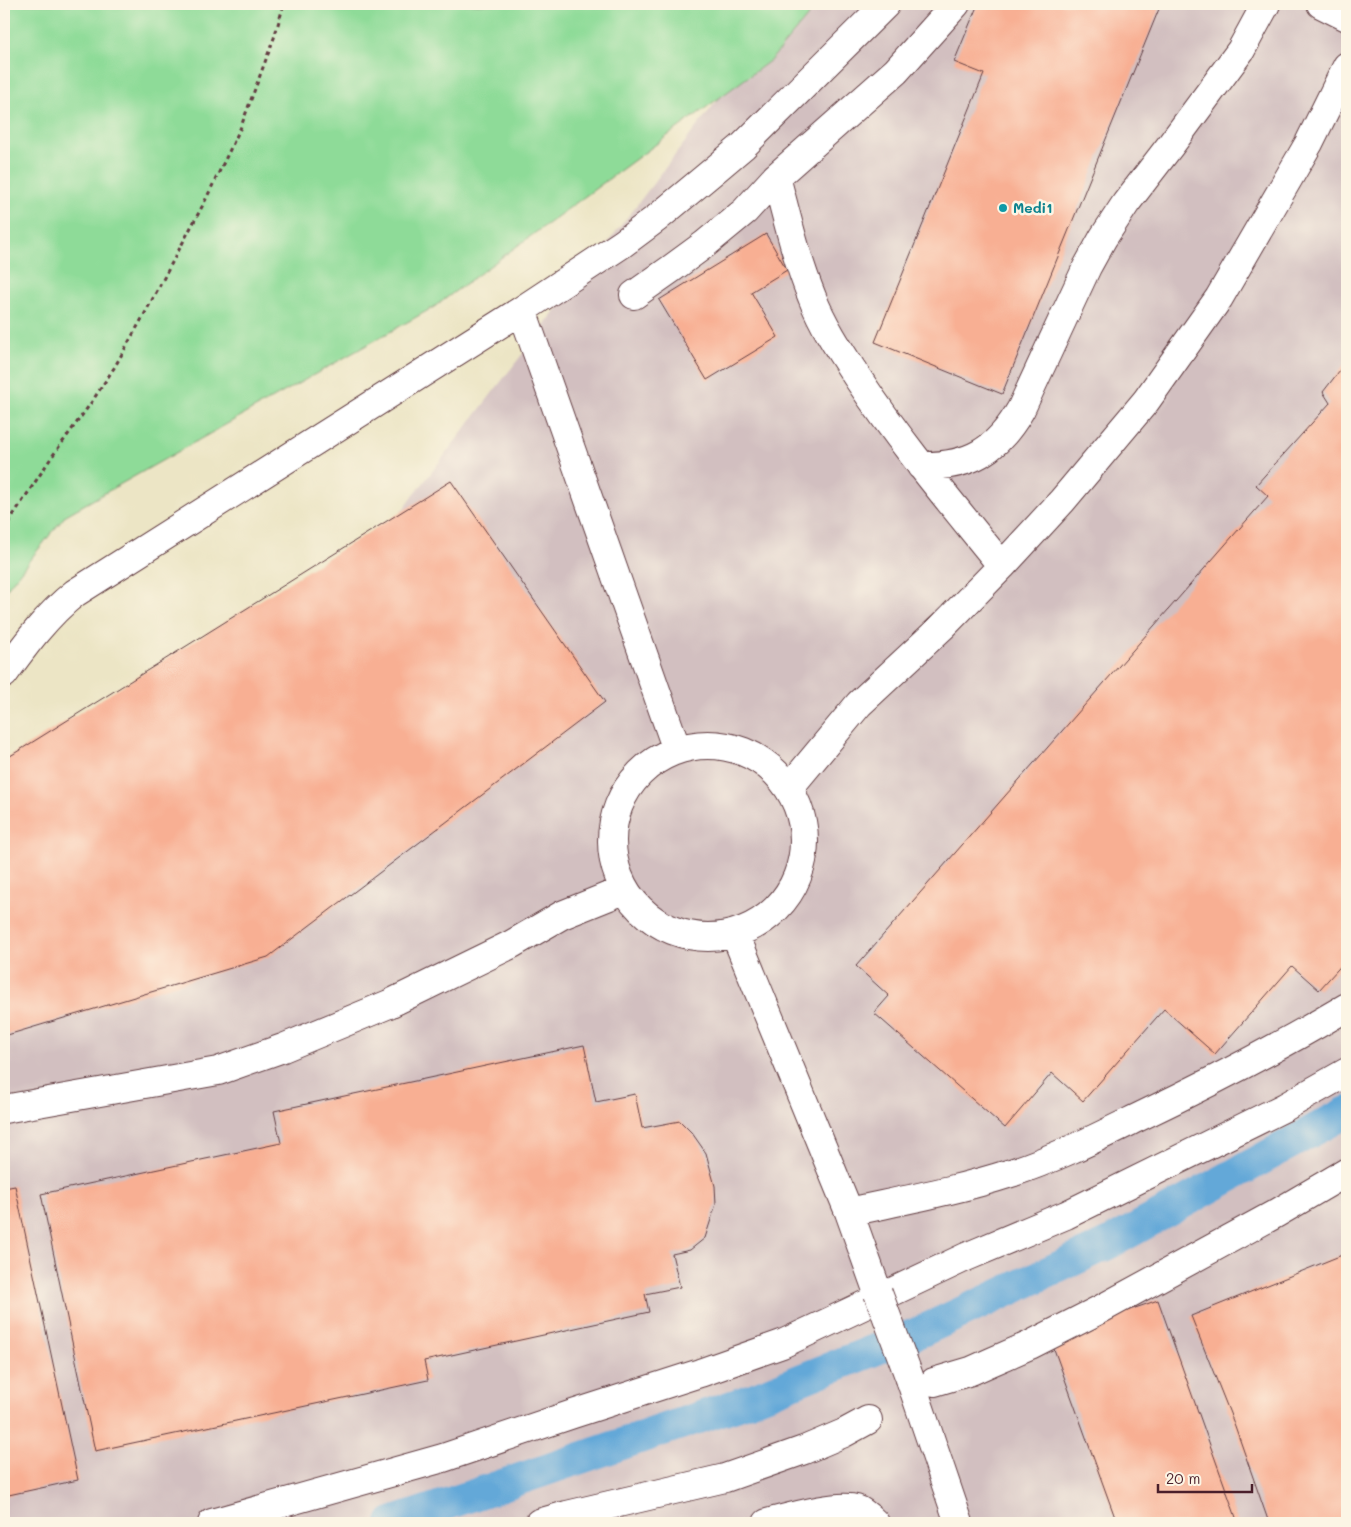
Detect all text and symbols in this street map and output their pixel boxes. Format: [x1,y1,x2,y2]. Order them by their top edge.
place label: Medi1 [1013,198,1052,217]
marker: Medi1 [997,202,1009,214]
scale bar [1158,1462,1252,1494]
text: 20 m [1166,1468,1200,1488]

